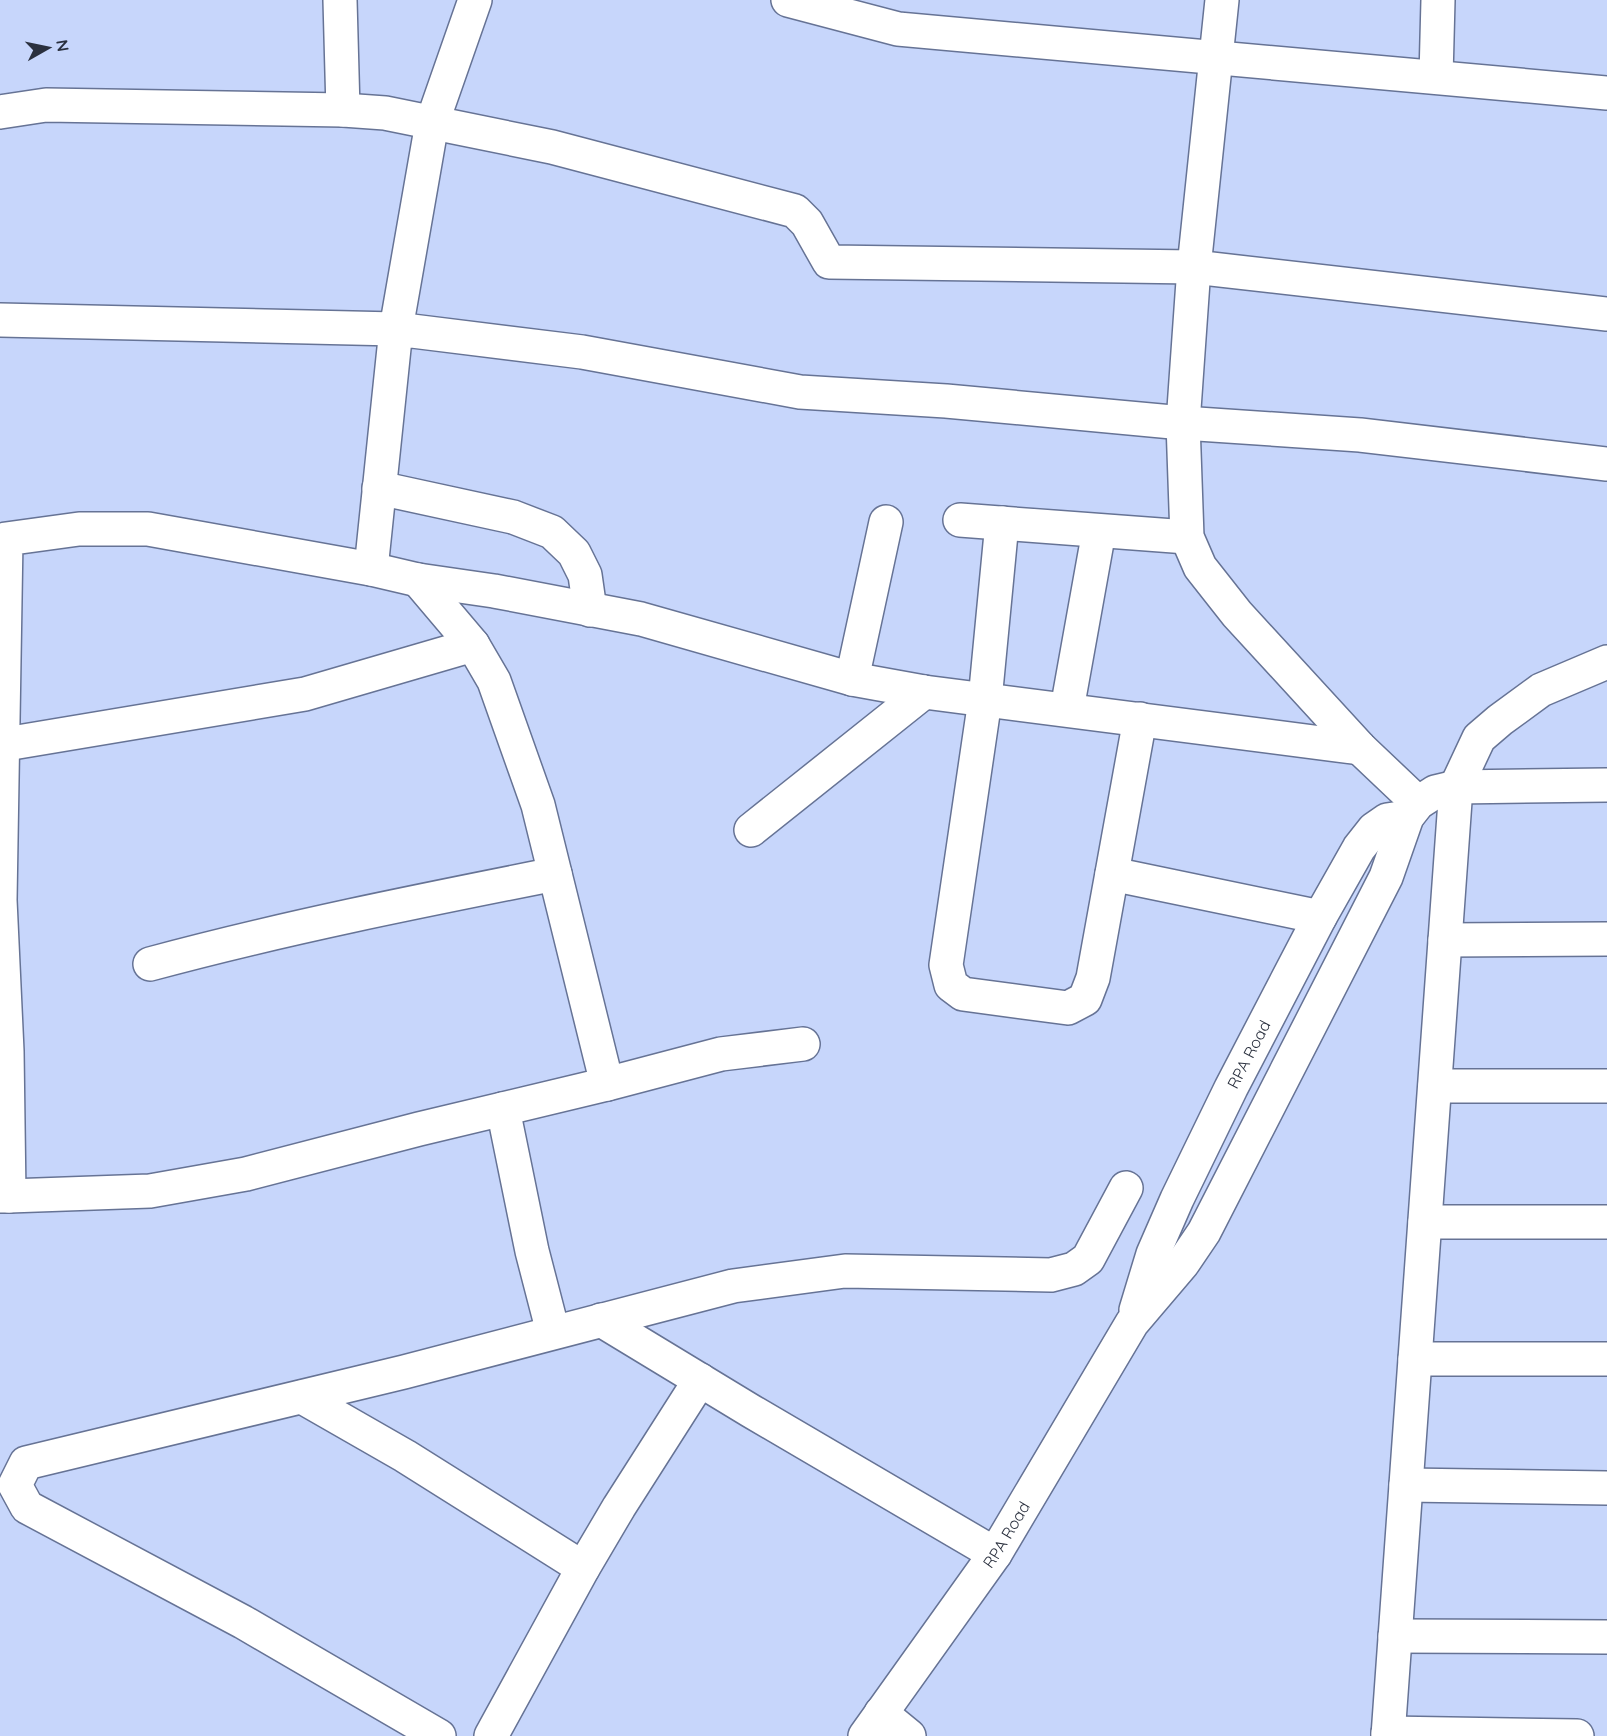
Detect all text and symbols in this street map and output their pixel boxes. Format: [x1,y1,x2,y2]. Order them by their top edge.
north arrow [18,18,78,78]
text: N [52,38,74,53]
street label: RPA Road [1223,1017,1275,1092]
street label: RPA Road [978,1498,1034,1572]

